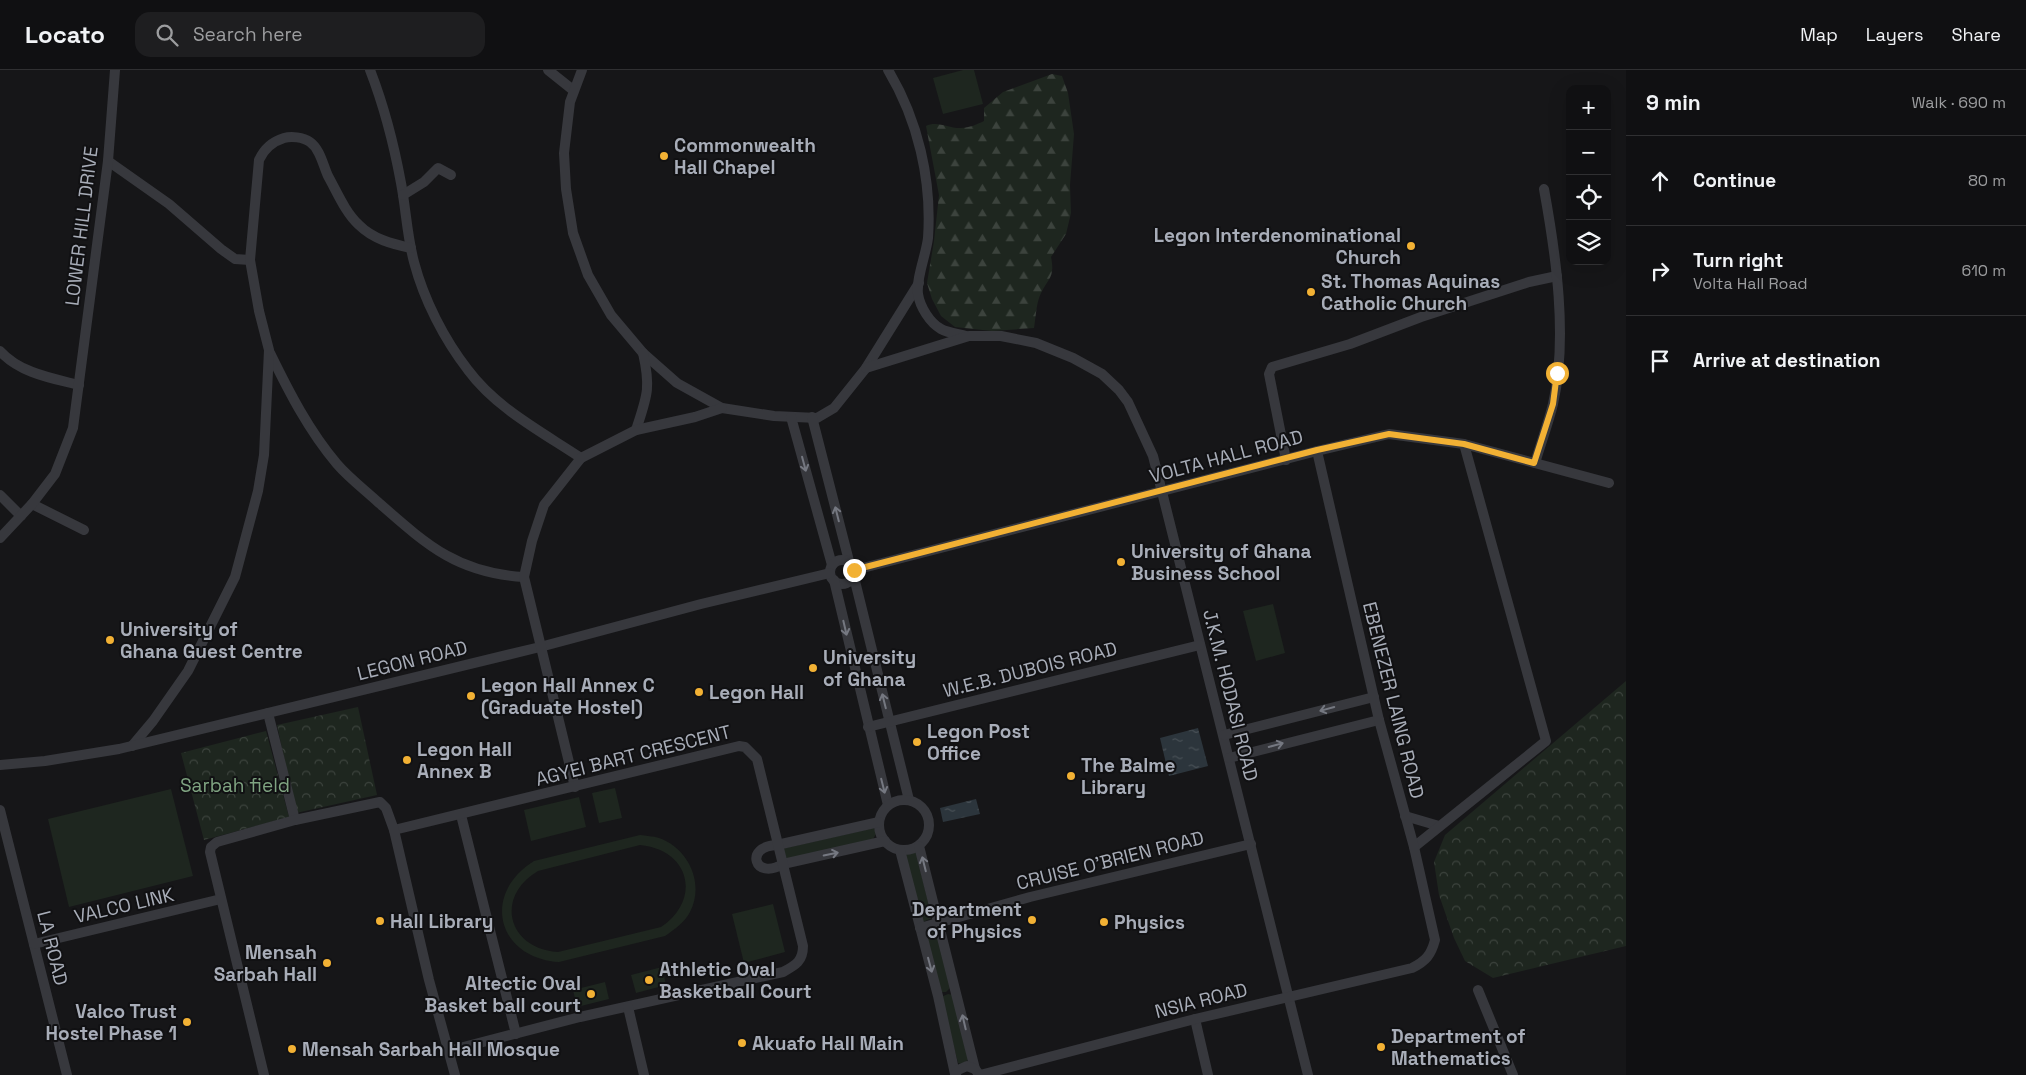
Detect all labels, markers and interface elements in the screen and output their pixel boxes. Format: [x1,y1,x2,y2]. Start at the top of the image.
search box [135,12,485,57]
text: Locato [25,19,105,50]
icon: search [153,21,181,49]
text: Search here [193,22,302,47]
text: Map [1800,23,1838,46]
text: Layers [1866,23,1923,46]
text: Share [1951,23,2001,46]
map controls [1566,85,1611,265]
button: + [1566,85,1611,130]
text: 9 min [1646,89,1701,116]
text: Walk · 690 m [1912,92,2006,113]
button: − [1566,130,1611,175]
place label: Commonwealth Hall Chapel [674,133,816,180]
street label: LOWER HILL DRIVE [59,145,104,307]
marker: Commonwealth Hall Chapel [658,150,670,162]
icon: ahead [1646,167,1674,195]
text: Continue [1693,168,1776,193]
text: 80 m [1968,170,2006,191]
button: locate [1566,175,1611,220]
button: layers [1566,220,1611,265]
place label: Legon Interdenominational Church [1154,223,1401,270]
marker: Legon Interdenominational Church [1405,240,1417,252]
text: Turn right [1693,248,1783,273]
icon: right [1646,257,1674,285]
text: 610 m [1961,260,2006,281]
place label: St. Thomas Aquinas Catholic Church [1321,269,1500,316]
text: Volta Hall Road [1693,273,1808,294]
marker: St. Thomas Aquinas Catholic Church [1305,286,1317,298]
icon: arrive [1646,347,1674,375]
text: Arrive at destination [1693,348,1881,373]
route start [1546,362,1569,385]
street label: VOLTA HALL ROAD [1147,424,1306,489]
one-way arrow [800,455,809,471]
one-way arrow [832,506,841,522]
place label: University of Ghana Business School [1131,539,1312,586]
marker: University of Ghana Business School [1115,556,1127,568]
route end [843,559,866,582]
street label: EBENEZER LAING ROAD [1357,599,1430,801]
street label: J.K.M. HODASI ROAD [1197,607,1264,784]
place label: University of Ghana Guest Centre [120,617,303,664]
one-way arrow [841,619,850,635]
marker: University of Ghana Guest Centre [104,634,116,646]
street label: LEGON ROAD [354,635,470,686]
street label: W.E.B. DUBOIS ROAD [940,636,1120,703]
place label: University of Ghana [823,645,916,692]
marker: University of Ghana [807,662,819,674]
place label: Legon Hall Annex C (Graduate Hostel) [481,673,655,720]
place label: Legon Hall [709,680,804,705]
marker: Legon Hall [693,686,705,698]
marker: Legon Hall Annex C (Graduate Hostel) [465,690,477,702]
one-way arrow [879,694,888,710]
one-way arrow [1319,705,1335,714]
street label: AGYEI BART CRESCENT [533,719,733,792]
place label: Legon Post Office [927,719,1030,766]
marker: Legon Post Office [911,736,923,748]
place label: Legon Hall Annex B [417,737,512,784]
one-way arrow [1268,739,1284,749]
place label: The Balme Library [1081,753,1176,800]
marker: Legon Hall Annex B [401,754,413,766]
marker: The Balme Library [1065,770,1077,782]
park label: Sarbah field [180,773,290,798]
one-way arrow [879,777,888,793]
street label: CRUISE O'BRIEN ROAD [1014,825,1207,896]
one-way arrow [822,849,838,859]
one-way arrow [919,857,928,873]
street label: VALCO LINK [72,882,177,929]
place label: Department of Physics [912,897,1022,944]
street label: LA ROAD [31,908,74,988]
place label: Hall Library [390,909,493,934]
place label: Physics [1114,910,1185,935]
marker: Department of Physics [1026,914,1038,926]
marker: Hall Library [374,915,386,927]
marker: Physics [1098,916,1110,928]
place label: Mensah Sarbah Hall [214,940,317,987]
marker: Mensah Sarbah Hall [321,957,333,969]
place label: Athletic Oval Basketball Court [659,957,812,1004]
one-way arrow [926,957,935,973]
place label: Altectic Oval Basket ball court [425,971,581,1018]
marker: Athletic Oval Basketball Court [643,974,655,986]
street label: NSIA ROAD [1152,977,1250,1024]
marker: Altectic Oval Basket ball court [585,988,597,1000]
place label: Valco Trust Hostel Phase 1 [46,999,177,1046]
one-way arrow [959,1014,968,1030]
marker: Valco Trust Hostel Phase 1 [181,1016,193,1028]
place label: Department of Mathematics [1391,1024,1526,1071]
place label: Akuafo Hall Main [752,1031,904,1056]
place label: Mensah Sarbah Hall Mosque [302,1037,560,1062]
marker: Akuafo Hall Main [736,1037,748,1049]
marker: Department of Mathematics [1375,1041,1387,1053]
marker: Mensah Sarbah Hall Mosque [286,1043,298,1055]

